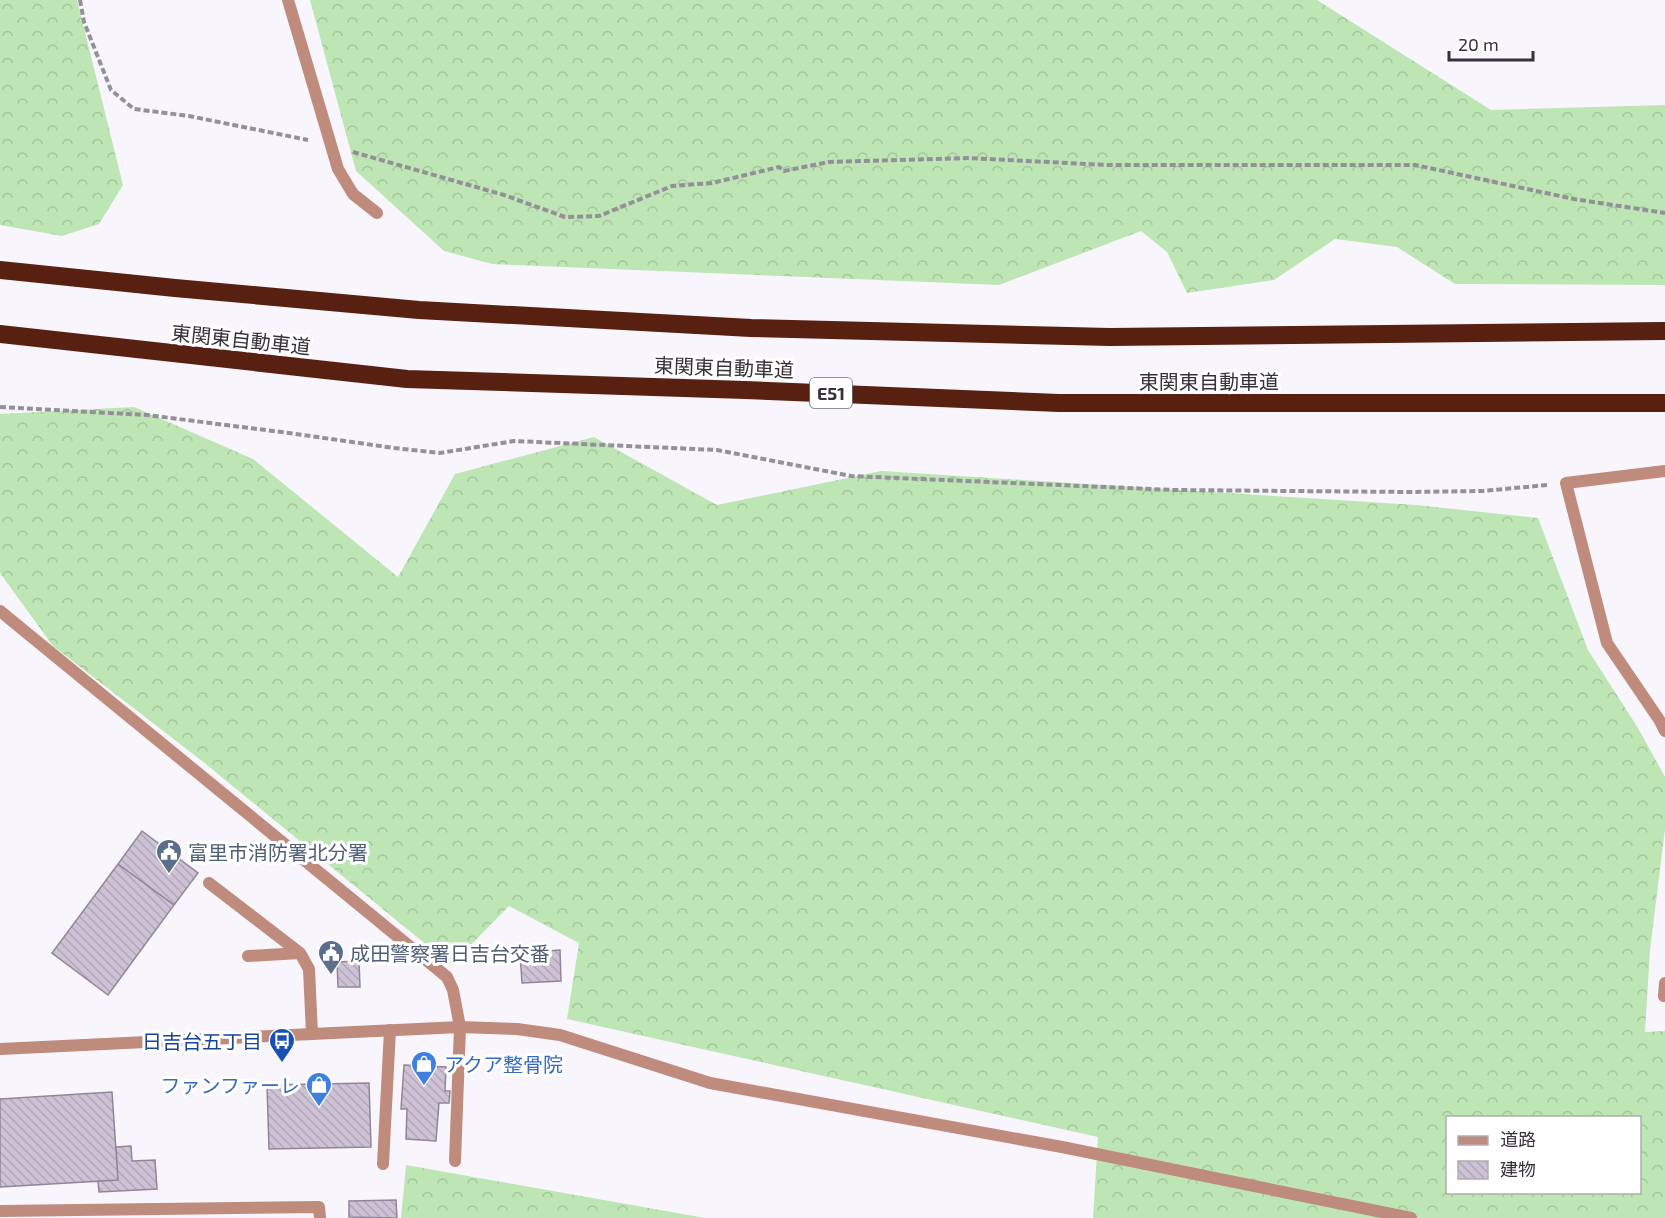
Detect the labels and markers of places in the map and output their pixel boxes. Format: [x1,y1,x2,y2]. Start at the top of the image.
public building icon: 富里市消防署北分署 [154,837,184,875]
place label: 富里市消防署北分署 [188,840,368,864]
public building icon: 成田警察署日吉台交番 [316,938,346,976]
place label: 成田警察署日吉台交番 [350,941,550,965]
bus stop icon: 日吉台五丁目 [267,1026,297,1064]
place label: 日吉台五丁目 [142,1029,262,1053]
shop icon: アクア整骨院 [409,1049,439,1087]
place label: アクア整骨院 [444,1052,563,1076]
shop icon: ファンファーレ [304,1070,334,1108]
place label: ファンファーレ [161,1073,300,1097]

